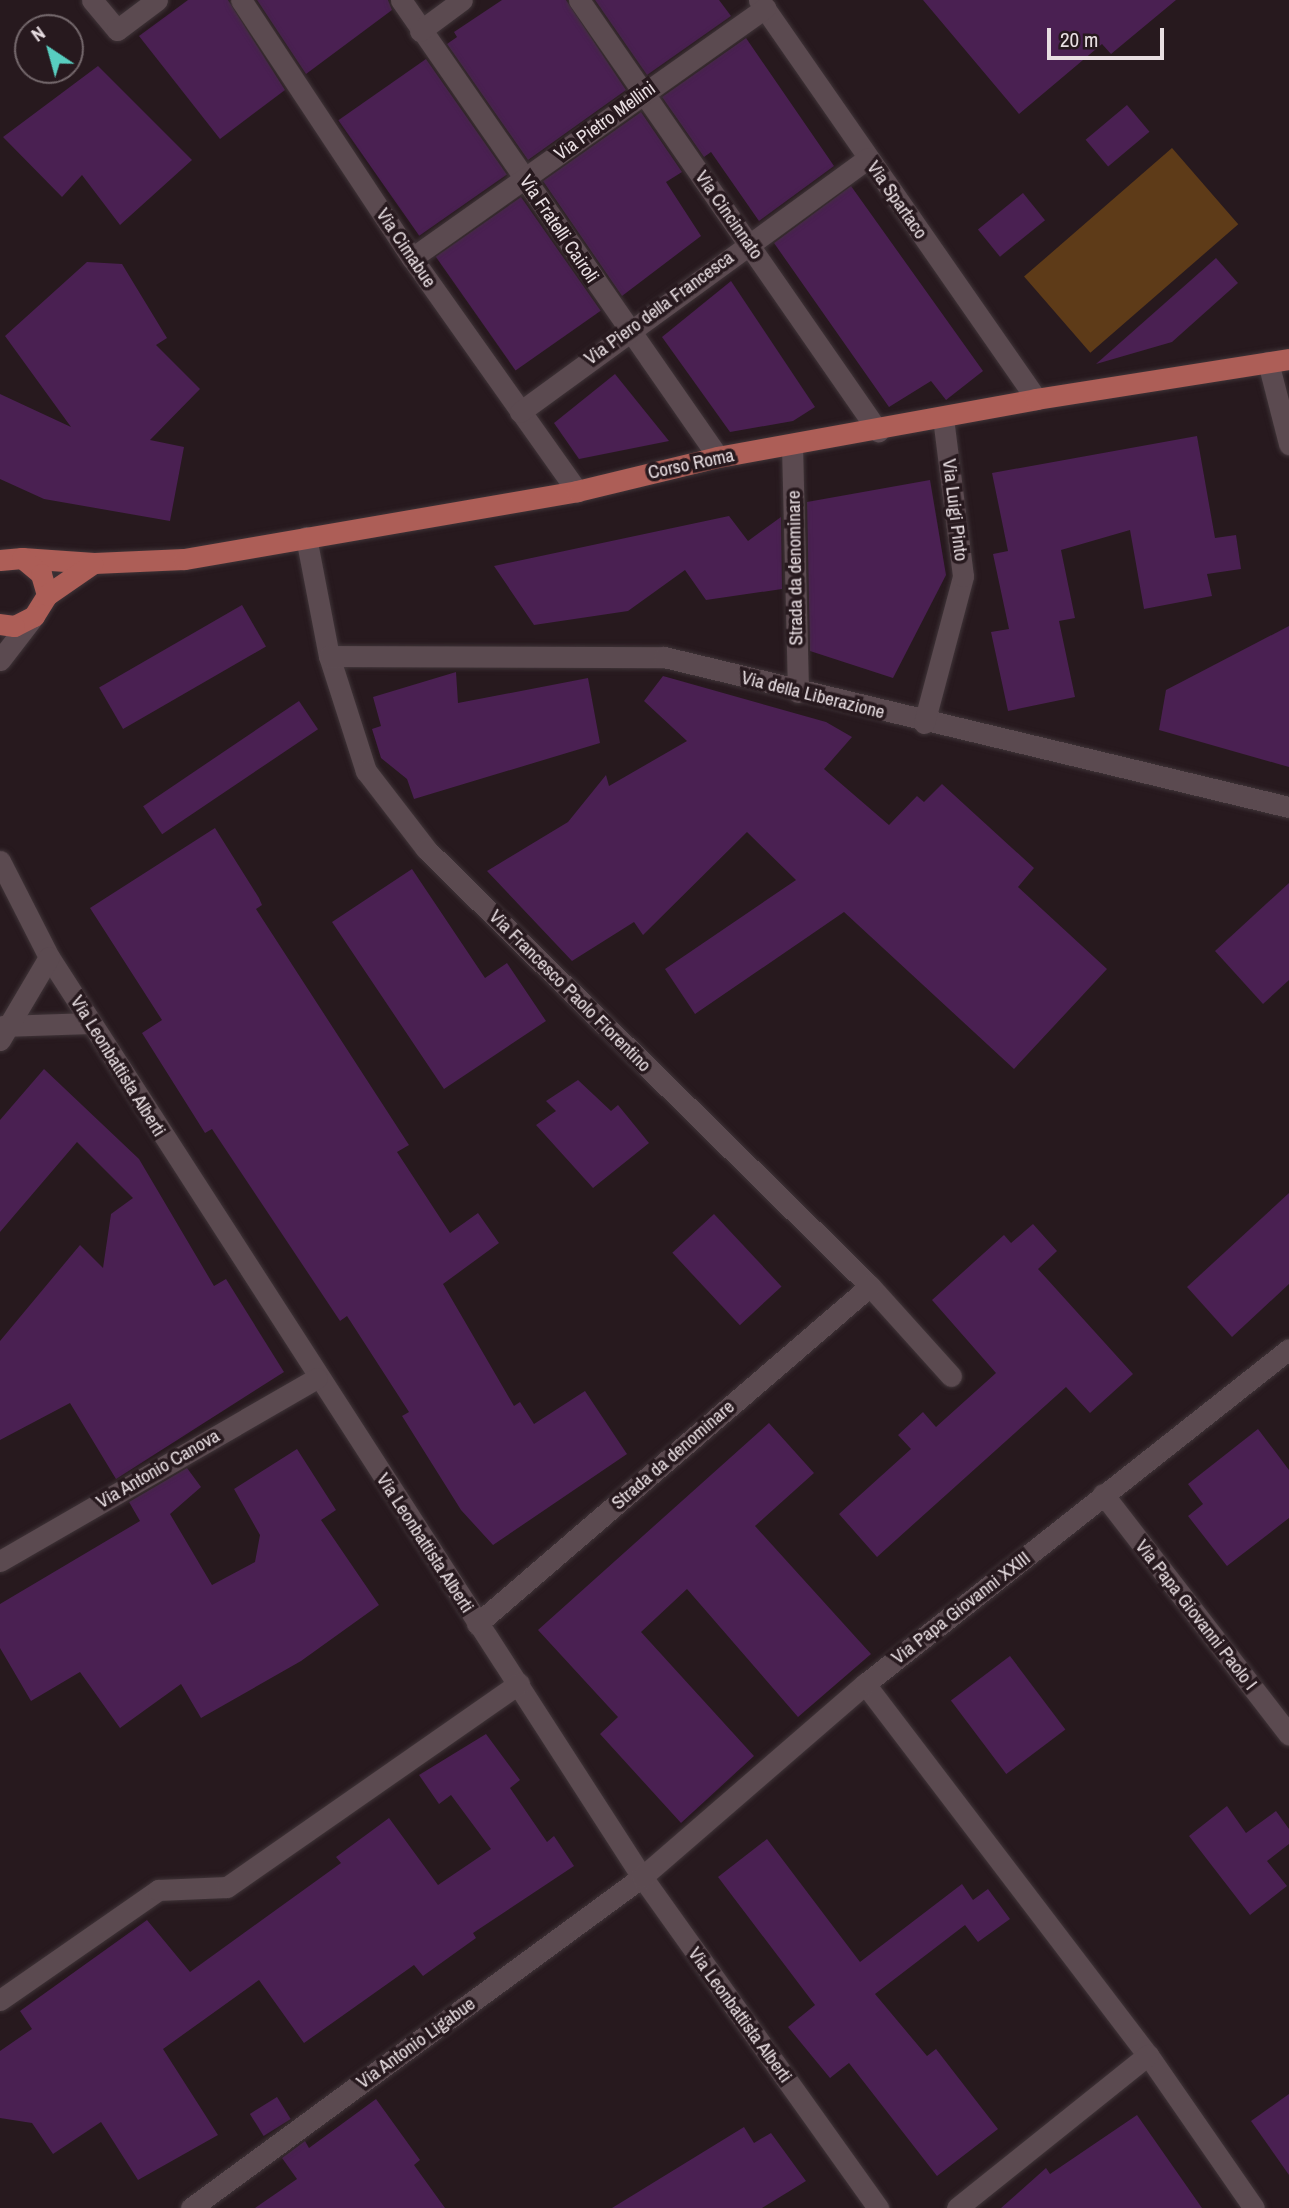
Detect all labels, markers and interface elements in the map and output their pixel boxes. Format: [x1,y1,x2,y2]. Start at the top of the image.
north arrow [14,14,84,84]
scale bar [1051,14,1168,58]
text: N [26,20,50,47]
text: 20 m [1060,25,1098,54]
street label: Via Pietro Mellini [550,77,660,165]
street label: Via Spartaco [862,157,932,243]
street label: Via Cincinnato [690,166,768,264]
street label: Via Fratelli Cairoli [515,171,603,287]
street label: Via Cimabue [371,204,441,292]
street label: Via Piero della Francesca [580,246,738,370]
street label: Corso Roma [646,444,736,484]
street label: Via Luigi Pinto [937,458,973,562]
street label: Strada da denominare [782,490,808,646]
street label: Via della Liberazione [739,666,887,724]
street label: Via Francesco Paolo Fiorentino [484,905,656,1077]
street label: Via Leonbattista Alberti [65,991,171,1141]
street label: Strada da denominare [607,1396,739,1514]
street label: Via Antonio Canova [92,1424,224,1514]
street label: Via Leonbattista Alberti [371,1469,479,1617]
street label: Via Papa Giovanni Paolo I [1130,1535,1262,1695]
street label: Via Papa Giovanni XXIII [887,1547,1035,1669]
street label: Via Leonbattista Alberti [683,1943,797,2087]
street label: Via Antonio Ligabue [352,1992,480,2094]

